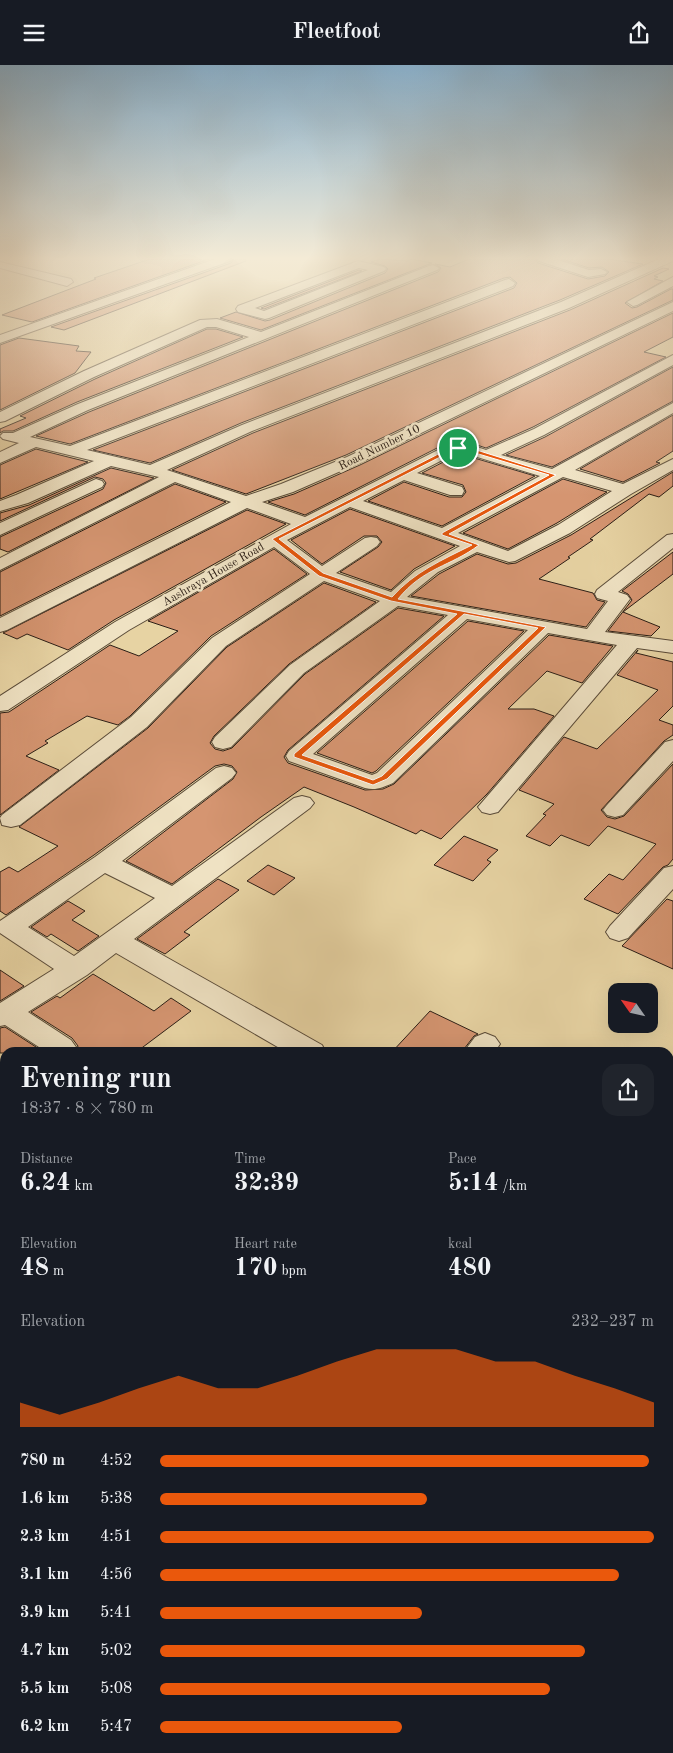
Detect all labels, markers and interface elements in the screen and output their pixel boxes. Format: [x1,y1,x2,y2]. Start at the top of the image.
icon: menu [20,19,48,47]
icon: share [625,19,653,47]
text: Fleetfoot [292,21,381,43]
street label: Road Number 10 [337,423,422,473]
pin [437,427,479,469]
icon: arrive [444,434,472,462]
street label: Aashraya House Road [161,541,266,609]
north arrow [608,983,658,1033]
map controls [608,983,658,1033]
button: share [602,1064,654,1116]
text: Evening run [20,1066,172,1094]
text: 18:37 · 8 × 780 m [20,1101,153,1117]
text: Distance [20,1152,73,1166]
text: Time [234,1152,265,1166]
text: Pace [448,1152,476,1166]
text: 6.24 [20,1171,71,1196]
text: 32:39 [234,1171,299,1196]
text: 5:14 [448,1171,499,1196]
text: km [71,1179,93,1193]
text: /km [499,1179,527,1193]
text: Elevation [20,1237,77,1251]
text: Heart rate [234,1237,297,1251]
text: kcal [448,1237,472,1251]
text: 48 [20,1256,49,1281]
text: 170 [234,1256,278,1281]
text: 480 [448,1256,492,1281]
text: m [49,1264,64,1278]
text: bpm [278,1264,307,1278]
text: Elevation [20,1314,85,1330]
text: 232–237 m [571,1314,654,1330]
text: 780 m [20,1453,65,1469]
text: 4:52 [100,1453,132,1469]
text: 1.6 km [20,1491,69,1507]
text: 5:38 [100,1491,132,1507]
text: 2.3 km [20,1529,69,1545]
text: 4:51 [100,1529,132,1545]
text: 3.1 km [20,1567,69,1583]
text: 4:56 [100,1567,132,1583]
text: 3.9 km [20,1605,69,1621]
text: 5:41 [100,1605,132,1621]
text: 4.7 km [20,1643,69,1659]
text: 5:02 [100,1643,132,1659]
text: 5.5 km [20,1681,69,1697]
text: 5:08 [100,1681,132,1697]
text: 6.2 km [20,1719,69,1735]
text: 5:47 [100,1719,132,1735]

